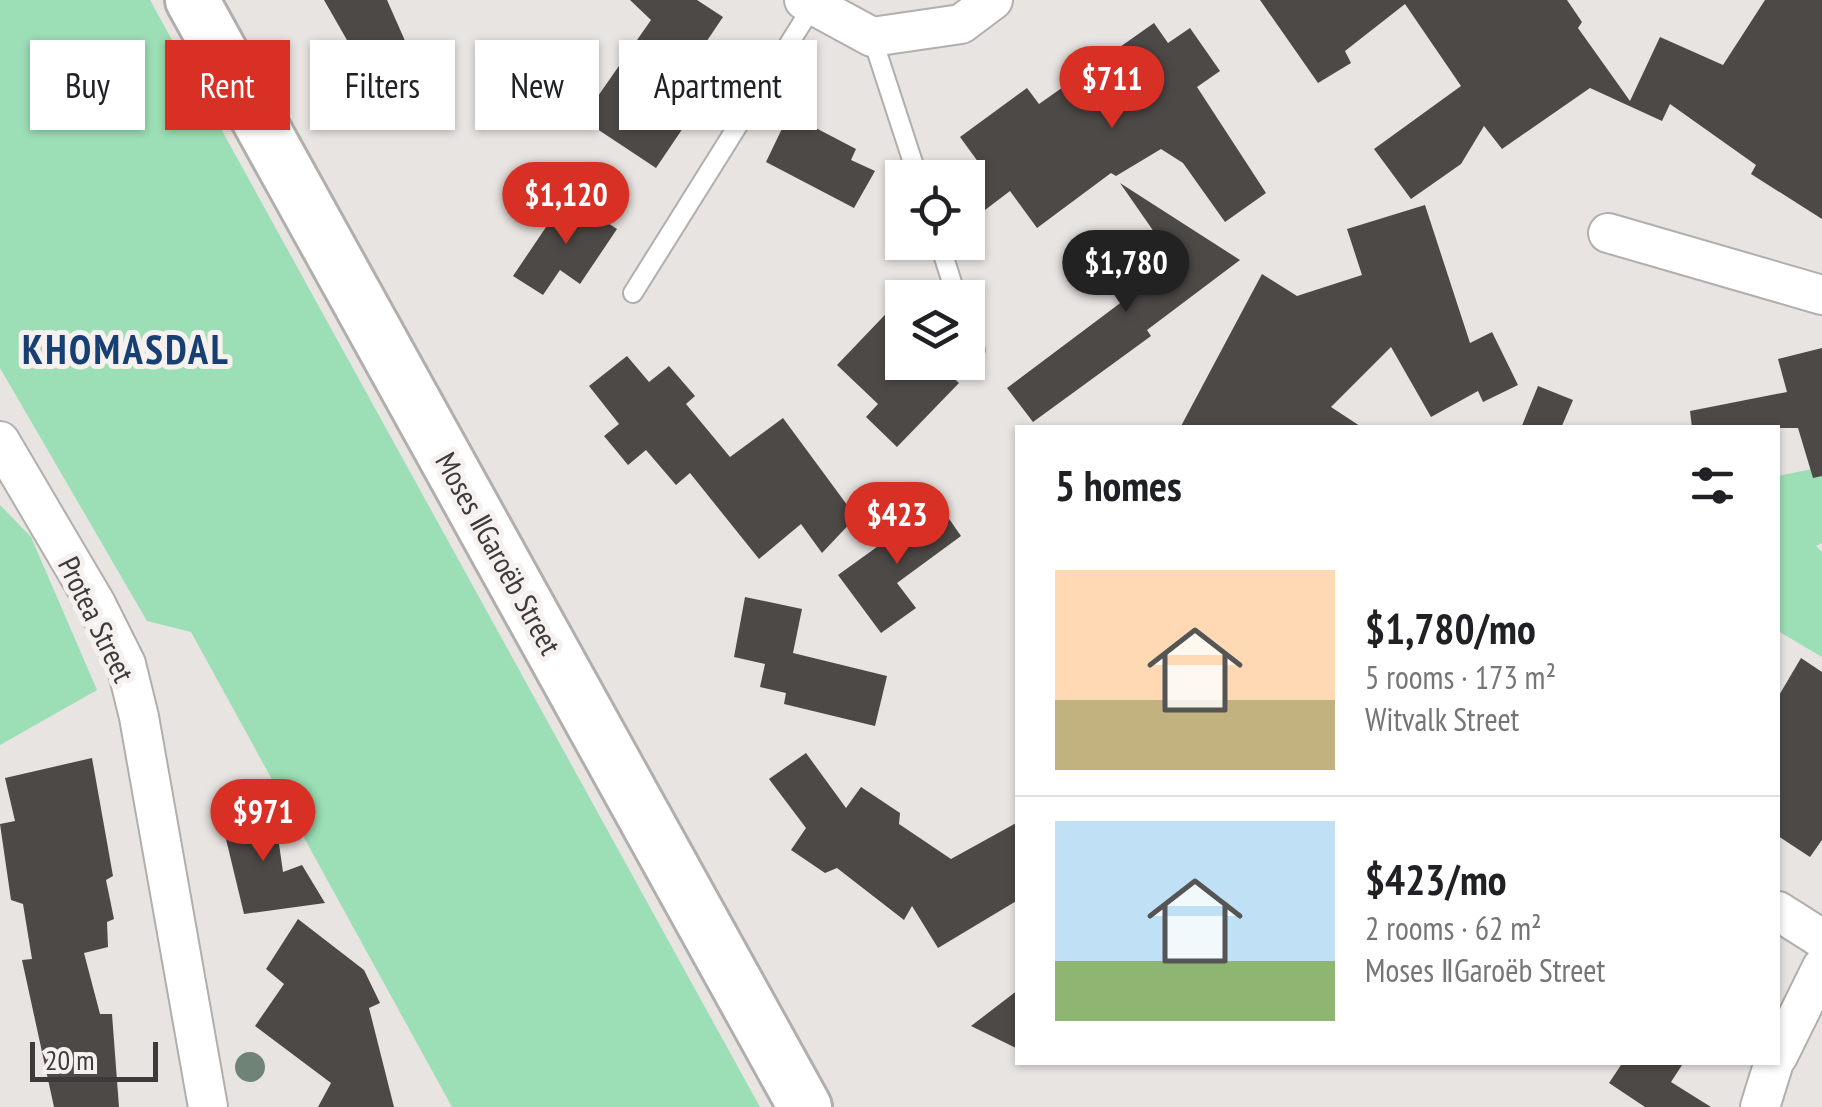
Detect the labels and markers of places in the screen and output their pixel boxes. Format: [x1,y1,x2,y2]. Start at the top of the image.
pin: $711 [1053,46,1171,131]
pin: $1,120 [485,162,647,247]
pin: $1,780 [1045,230,1207,315]
pin: $423 [838,482,956,567]
pin: $971 [204,779,322,864]

